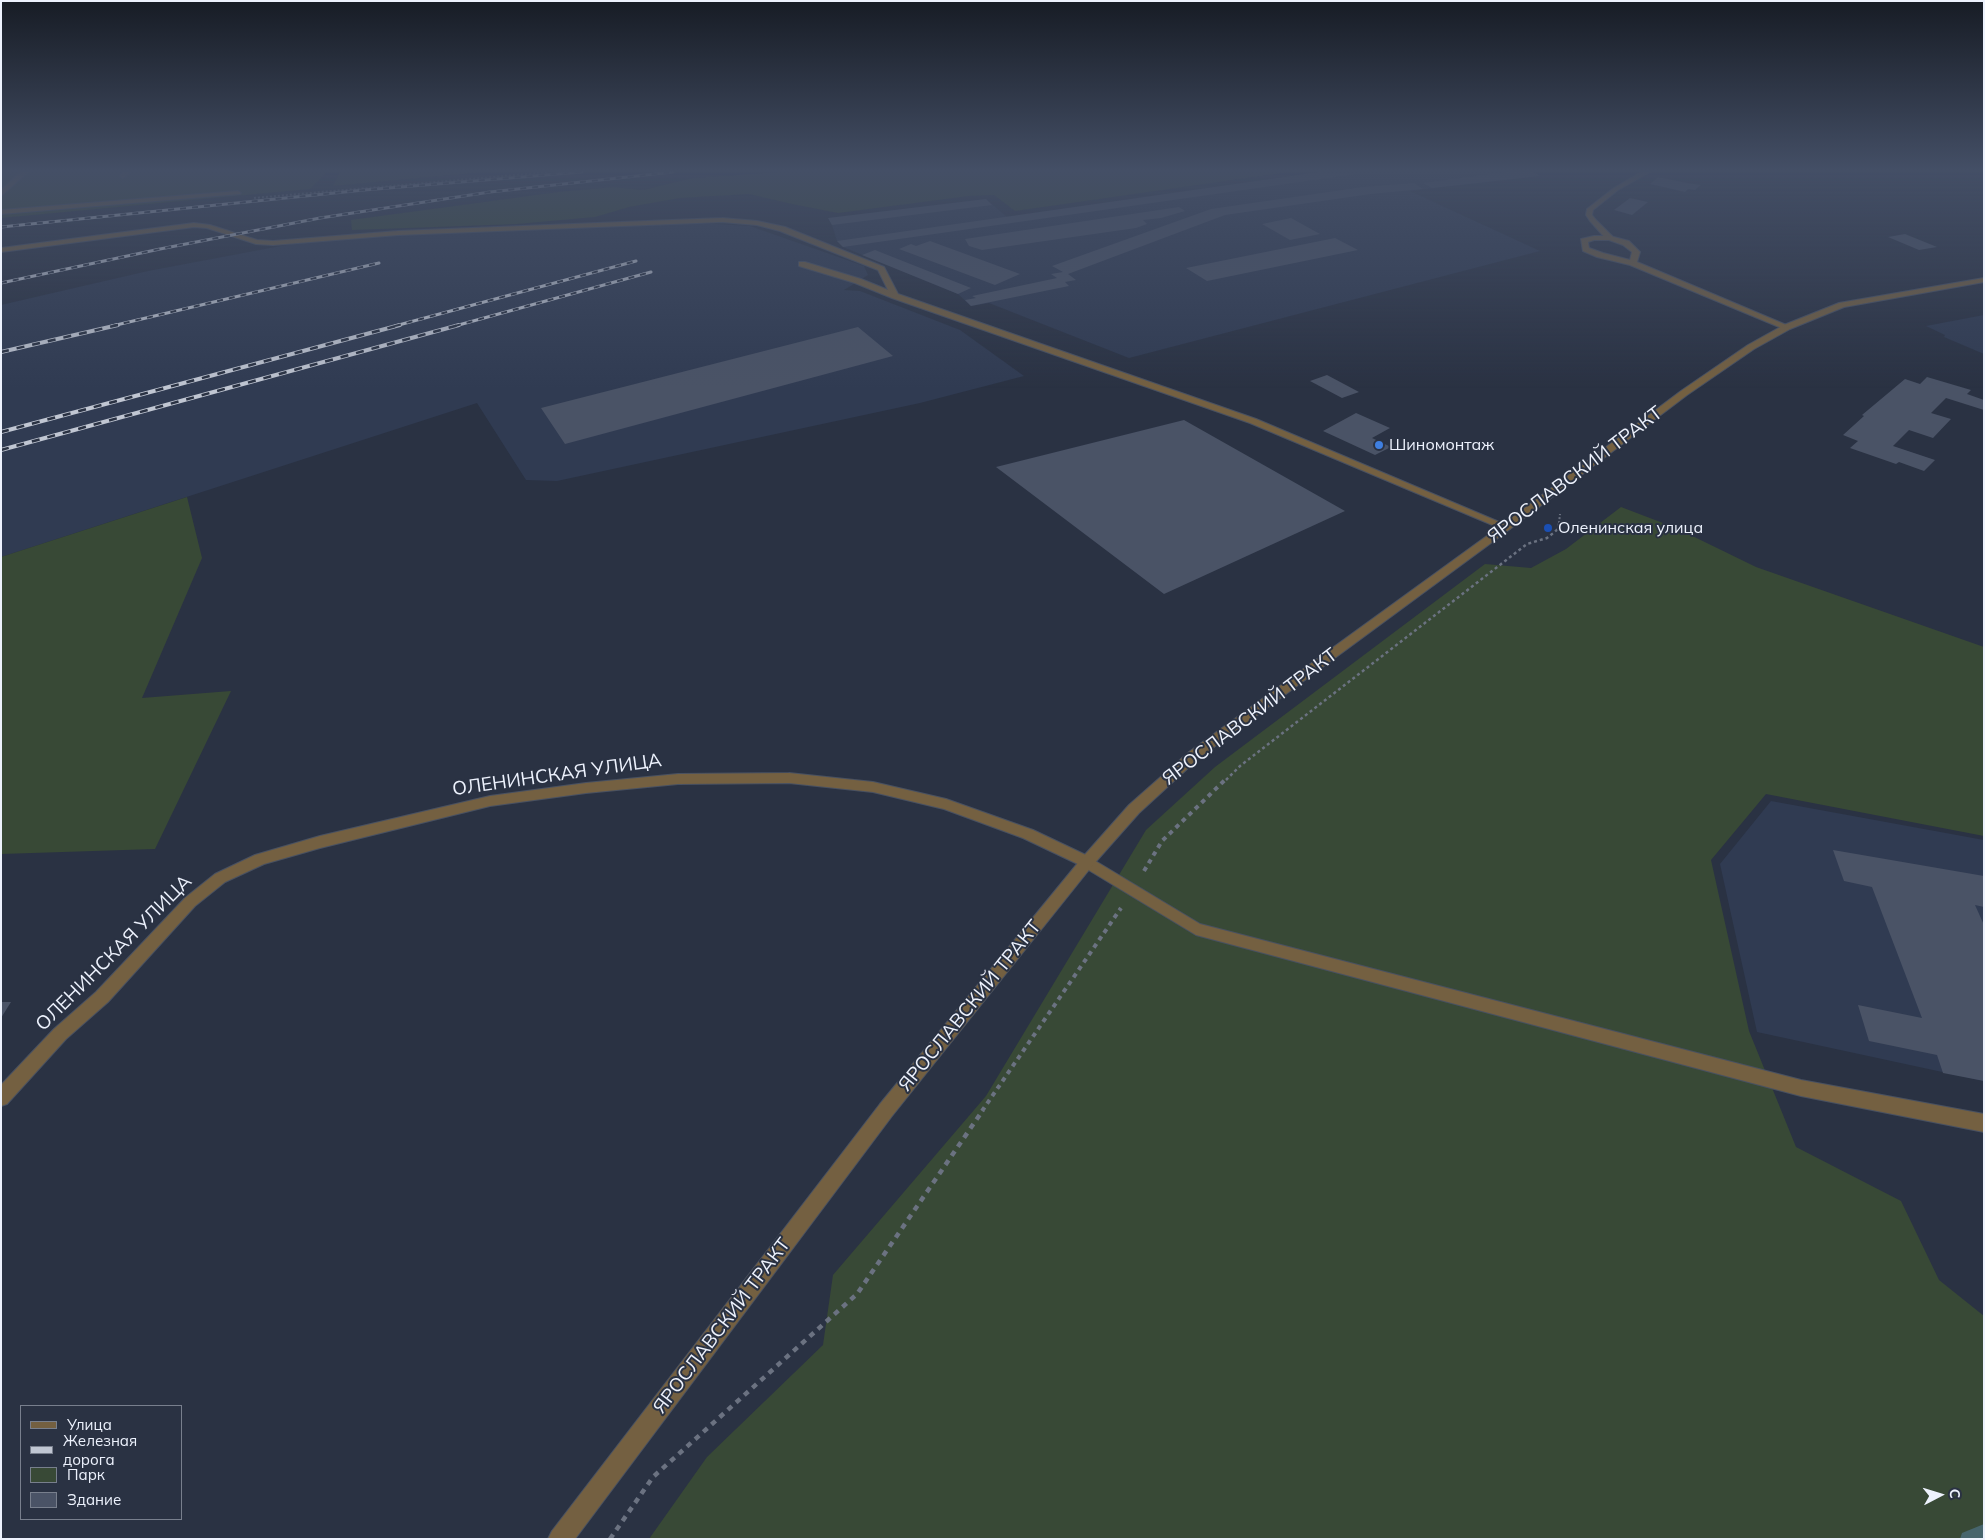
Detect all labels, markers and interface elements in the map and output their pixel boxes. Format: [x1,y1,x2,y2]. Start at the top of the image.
street label: ЯРОСЛАВСКИЙ ТРАКТ [1483,402,1667,548]
place label: Шиномонтаж [1389,435,1494,455]
marker: Шиномонтаж [1373,439,1385,451]
place label: Оленинская улица [1558,518,1703,538]
marker: Оленинская улица [1542,522,1554,534]
street label: ЯРОСЛАВСКИЙ ТРАКТ [1158,644,1342,790]
street label: ОЛЕНИНСКАЯ УЛИЦА [451,749,663,801]
street label: ОЛЕНИНСКАЯ УЛИЦА [31,870,197,1036]
street label: ЯРОСЛАВСКИЙ ТРАКТ [894,916,1046,1096]
street label: ЯРОСЛАВСКИЙ ТРАКТ [649,1234,795,1418]
legend [20,1405,182,1520]
text: Улица [67,1415,112,1434]
text: Железная дорога [63,1431,137,1469]
text: Парк [67,1465,105,1484]
north arrow [1915,1470,1965,1520]
text: С [1946,1488,1964,1499]
text: Здание [67,1490,121,1509]

